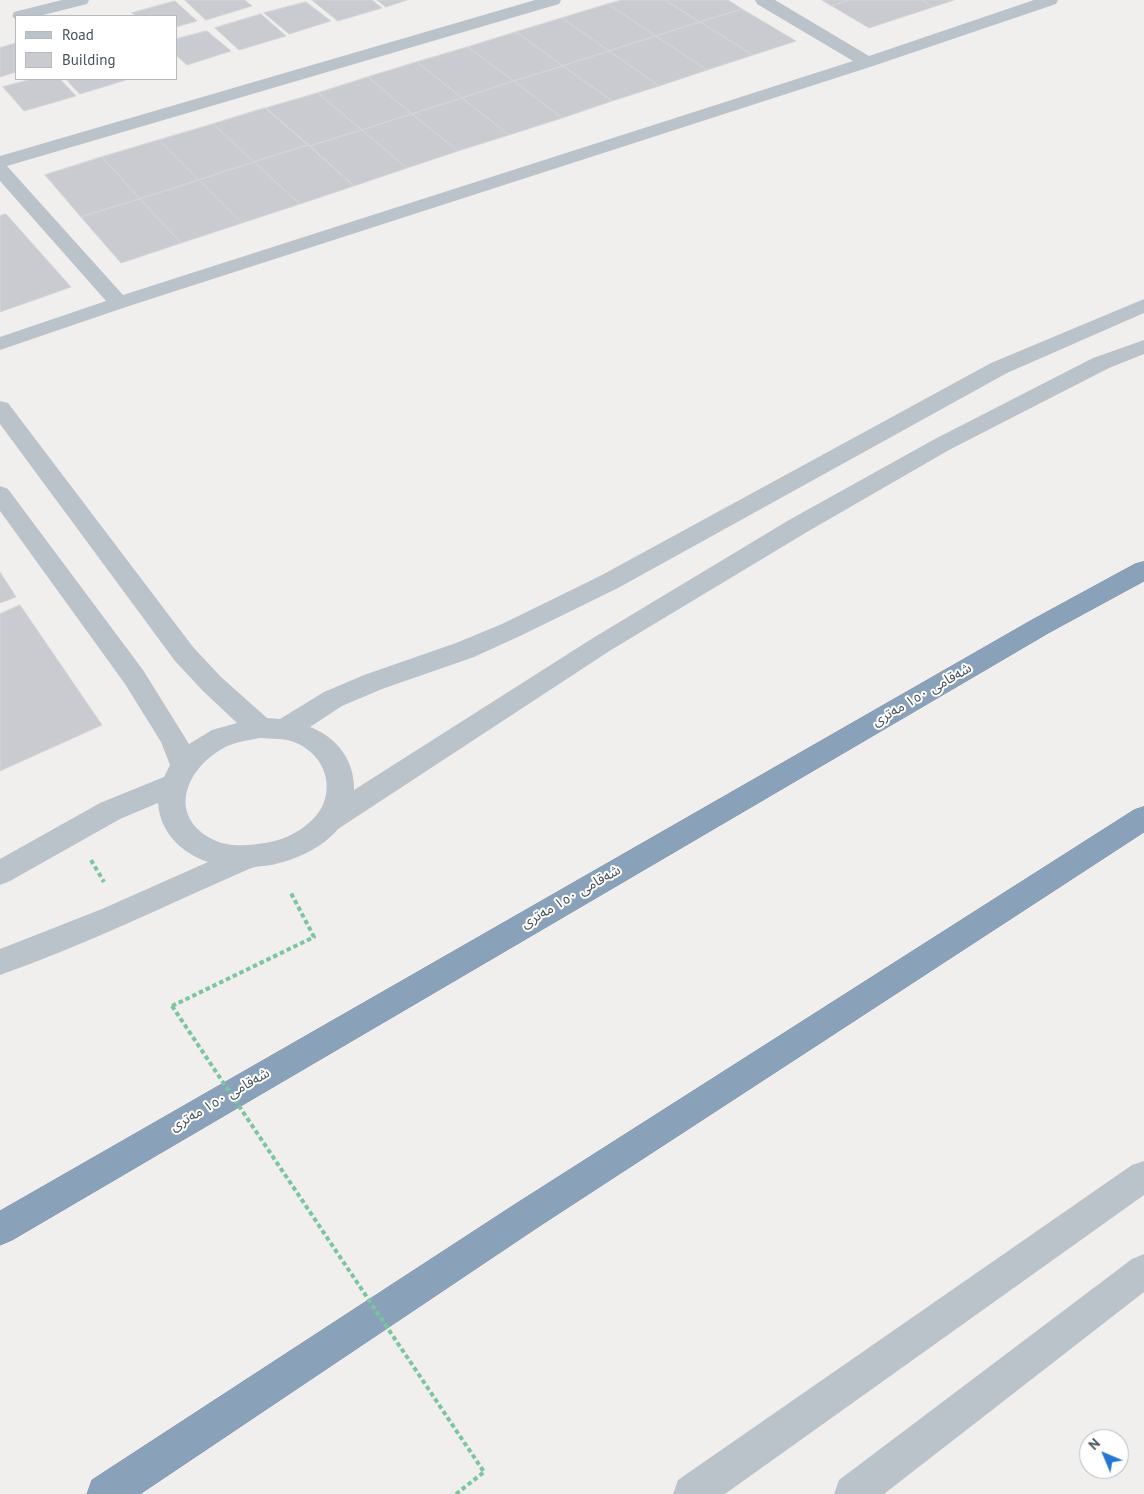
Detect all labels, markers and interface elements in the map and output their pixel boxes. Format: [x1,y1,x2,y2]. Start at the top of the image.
legend [15,15,178,80]
text: Road [62,25,94,44]
text: Building [62,50,116,69]
street label: شەقامی ١٥٠ مەتری [869,660,975,730]
street label: شەقامی ١٥٠ مەتری [518,862,624,932]
street label: شەقامی ١٥٠ مەتری [167,1065,273,1135]
north arrow [1079,1429,1129,1479]
text: N [1084,1434,1104,1454]

